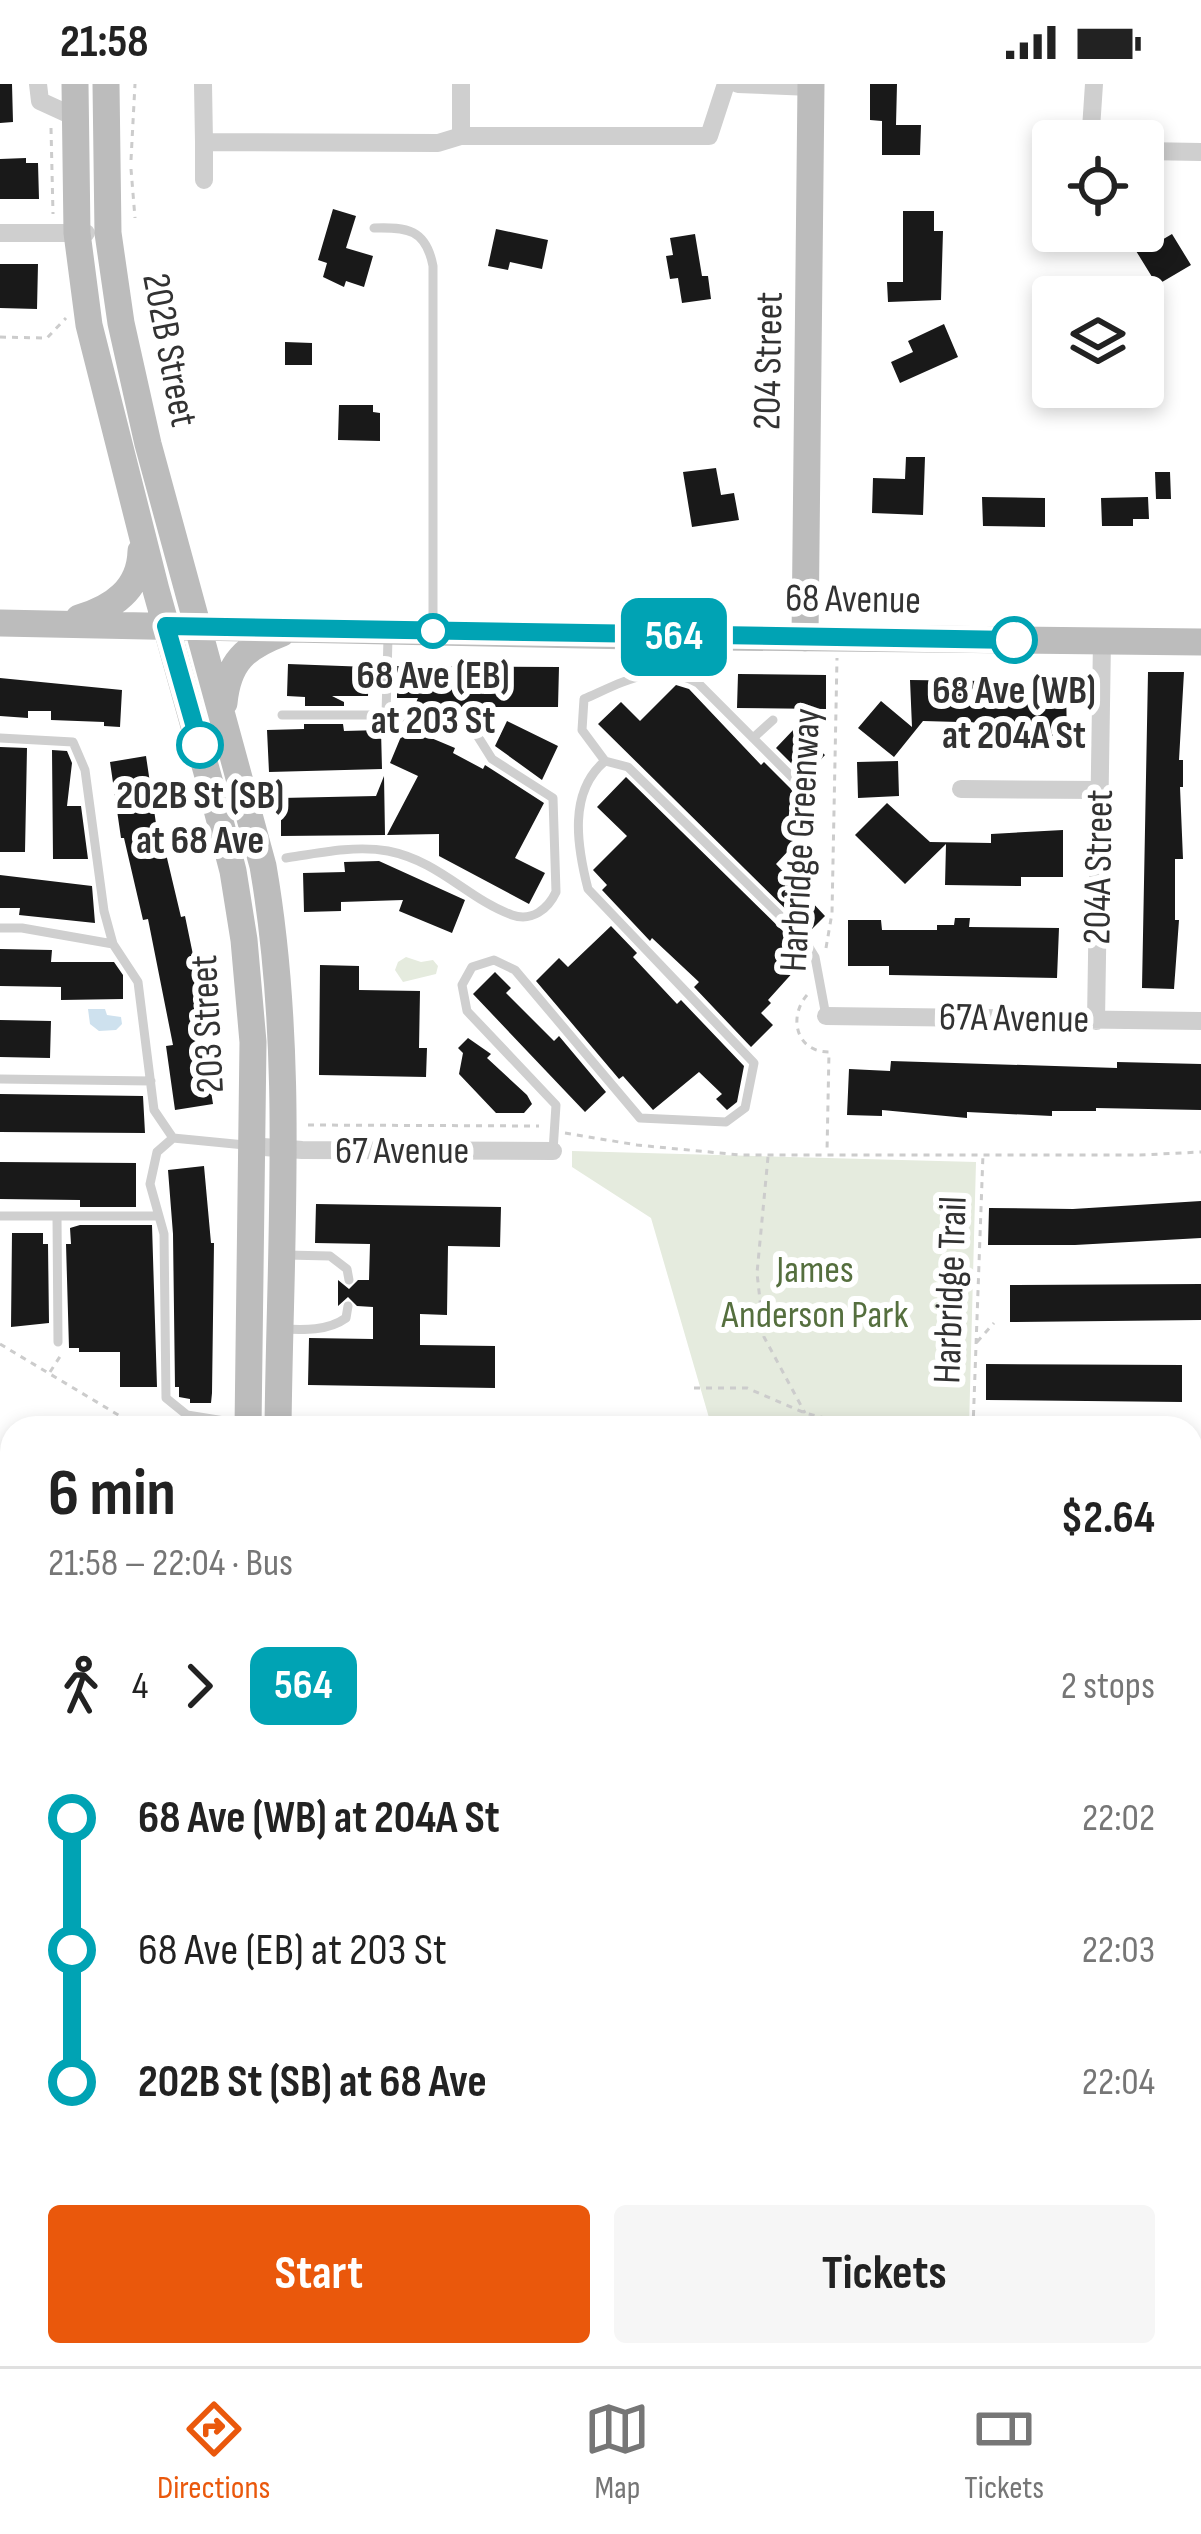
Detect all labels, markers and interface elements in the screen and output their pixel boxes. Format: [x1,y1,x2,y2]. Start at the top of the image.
text: 21:58 [60,15,148,70]
map controls [1032,120,1164,408]
button: locate [1032,120,1164,252]
street label: 202B Street [131,269,207,431]
button: layers [1032,276,1164,408]
street label: 204 Street [744,291,794,431]
street label: 68 Avenue [785,575,921,625]
line badge: 564 [605,598,743,676]
text: 564 [645,611,703,662]
marker: 68 Ave (EB) at 203 St [417,615,449,647]
marker: 68 Ave (WB) at 204A St [992,618,1036,662]
place label: 68 Ave (EB) at 203 St [357,653,509,745]
place label: 68 Ave (WB) at 204A St [932,668,1096,760]
street label: Harbridge Greenway [771,707,831,973]
marker: 202B St (SB) at 68 Ave [178,723,222,767]
place label: 202B St (SB) at 68 Ave [116,773,284,865]
street label: 204A Street [1074,789,1124,945]
street label: 203 Street [181,954,235,1094]
street label: 67A Avenue [938,994,1090,1044]
street label: 67 Avenue [335,1128,469,1175]
street label: Harbridge Trail [924,1196,978,1384]
park label: James Anderson Park [721,1247,909,1339]
text: 6 min [48,1455,176,1534]
text: $2.64 [1060,1491,1155,1546]
text: 21:58 – 22:04 · Bus [48,1540,293,1587]
icon: walk [48,1653,114,1719]
icon: forward [166,1653,232,1719]
text: 564 [274,1660,333,1711]
text: 4 [132,1663,148,1710]
text: 2 stops [1061,1663,1155,1710]
text: 68 Ave (WB) at 204A St [138,1791,500,1846]
text: 22:02 [1082,1795,1155,1842]
text: 68 Ave (EB) at 203 St [138,1923,447,1978]
text: 22:03 [1082,1927,1155,1974]
text: 202B St (SB) at 68 Ave [138,2055,487,2110]
text: 22:04 [1082,2059,1155,2106]
button: Start [48,2205,590,2343]
button: Tickets [614,2205,1155,2343]
tab: Directions [157,2396,270,2508]
tab: Map [584,2396,650,2508]
tab: Tickets [964,2396,1044,2508]

